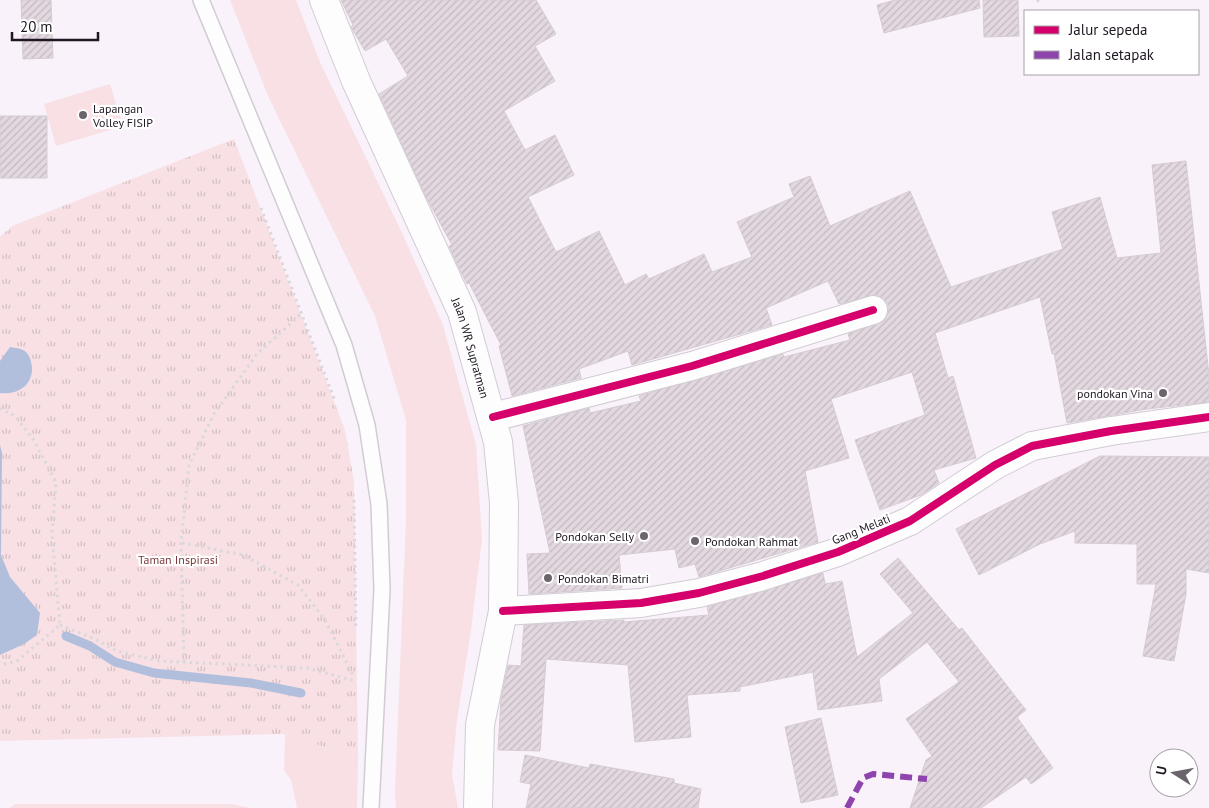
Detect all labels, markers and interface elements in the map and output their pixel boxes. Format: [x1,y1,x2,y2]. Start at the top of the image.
scale bar [12,10,99,42]
legend [1024,10,1199,75]
text: 20 m [20,17,53,36]
text: Jalur sepeda [1068,20,1148,39]
text: Jalan setapak [1068,45,1155,64]
place label: Lapangan Volley FISIP [92,101,153,130]
marker: Lapangan Volley FISIP [77,109,89,121]
street label: Jalan WR Supratman [448,294,493,400]
place label: pondokan Vina [1077,386,1153,401]
marker: pondokan Vina [1157,387,1169,399]
street label: Gang Melati [830,510,892,548]
place label: Pondokan Selly [555,529,634,544]
marker: Pondokan Selly [638,530,650,542]
place label: Pondokan Rahmat [705,534,798,549]
marker: Pondokan Rahmat [689,535,701,547]
park label: Taman Inspirasi [138,552,218,567]
place label: Pondokan Bimatri [558,571,649,586]
marker: Pondokan Bimatri [542,572,554,584]
north arrow [1149,748,1199,798]
text: U [1152,764,1171,777]

